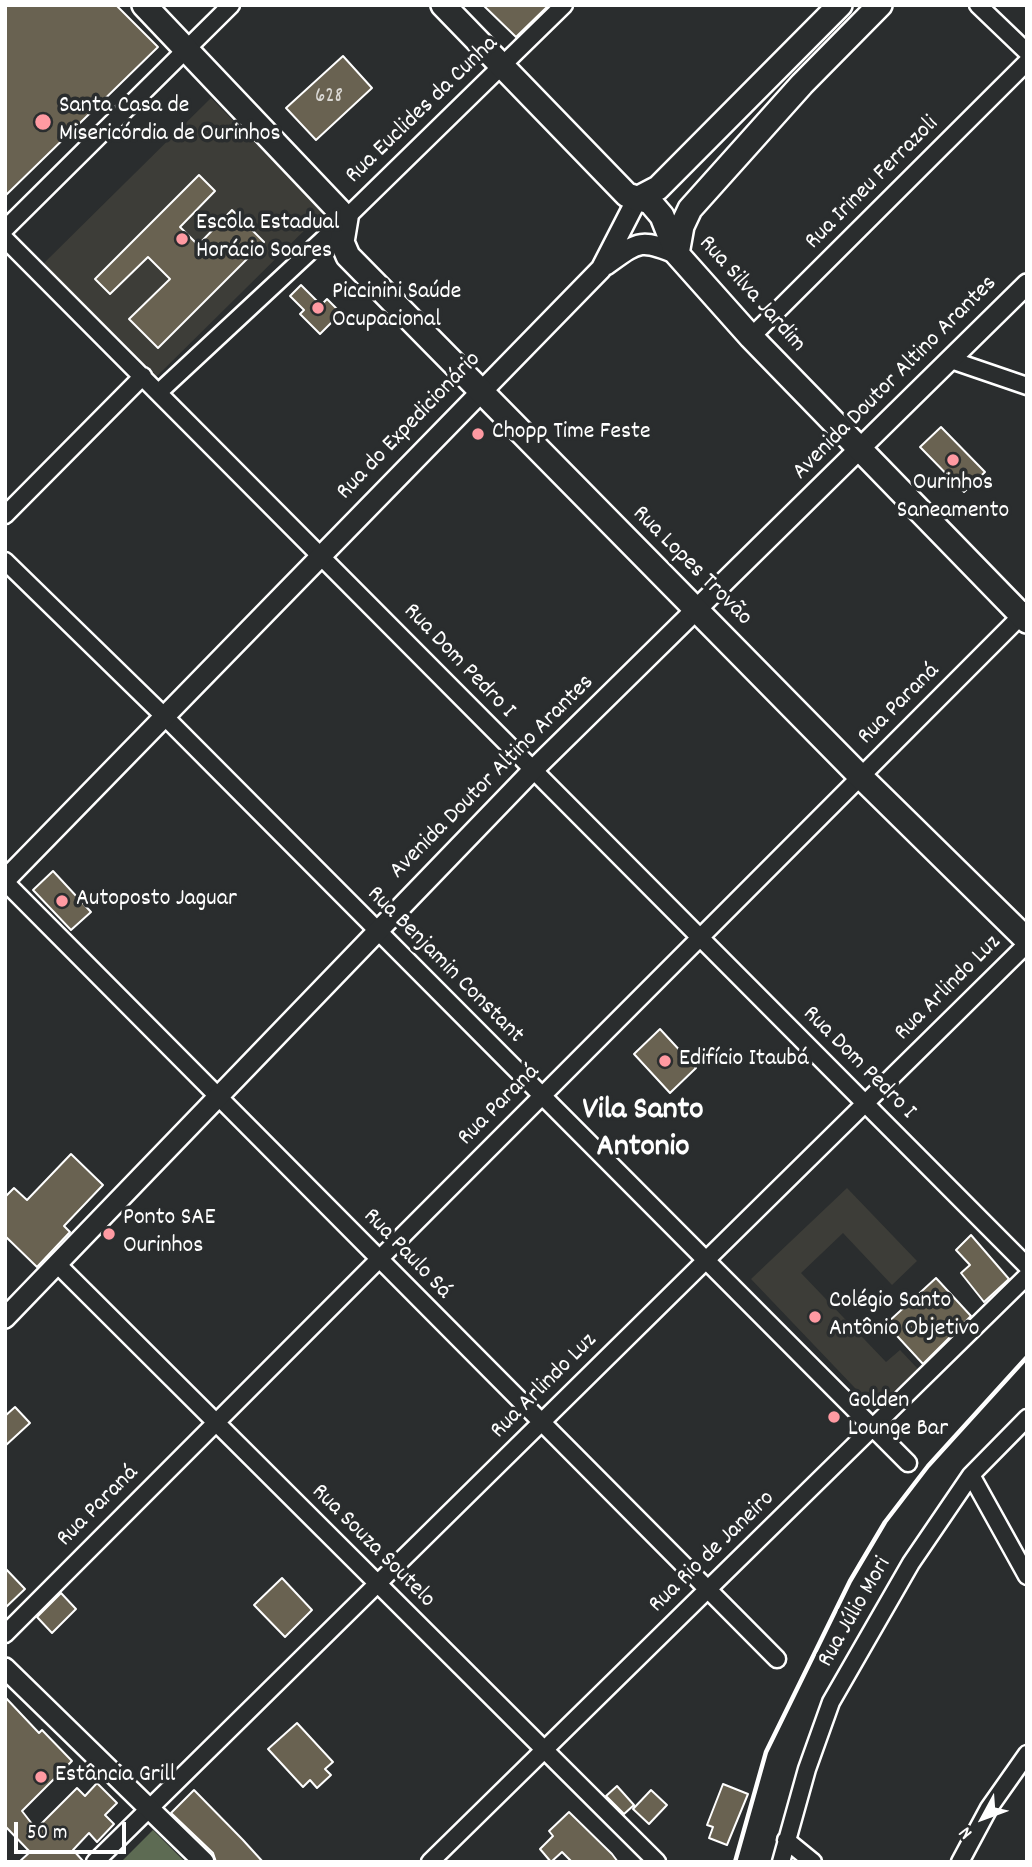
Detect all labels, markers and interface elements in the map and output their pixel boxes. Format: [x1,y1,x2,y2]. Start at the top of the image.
street label: Rua Euclides da Cunha [341,31,505,191]
house number: 628 [315,85,343,111]
place label: Santa Casa de Misericórdia de Ourinhos [59,94,281,150]
street label: Rua Irineu Ferrazoli [800,111,946,257]
marker: Santa Casa de Misericórdia de Ourinhos [33,112,53,132]
place label: Escola Estadual Horácio Soares [196,211,339,267]
marker: Escola Estadual Horácio Soares [174,231,190,247]
street label: Rua Silva Jardim [691,231,811,359]
street label: Avenida Doutor Altino Arantes [788,271,1004,487]
place label: Piccinini Saúde Ocupacional [332,280,461,336]
marker: Piccinini Saúde Ocupacional [310,300,326,316]
street label: Rua do Expedicionário [332,347,488,507]
place label: Chopp Time Feste [492,420,650,448]
marker: Chopp Time Feste [470,426,486,442]
marker: Ourinhos Saneamento [945,452,961,468]
place label: Ourinhos Saneamento [897,471,1009,527]
street label: Rua Lopes Trovão [625,501,757,633]
street label: Rua Dom Pedro I [396,598,520,726]
street label: Rua Paraná [853,658,947,752]
street label: Avenida Doutor Altino Arantes [385,670,601,886]
street label: Rua Benjamin Constant [359,881,529,1051]
place label: Autoposto Jaguar [76,887,237,915]
marker: Autoposto Jaguar [54,893,70,909]
street label: Rua Arlindo Luz [890,930,1008,1048]
street label: Rua Dom Pedro I [795,1001,921,1127]
place label: Edifício Itaubá [679,1047,809,1075]
marker: Edifício Itaubá [657,1053,673,1069]
street label: Rua Paraná [453,1059,547,1153]
district label: Vila Santo Antonio [582,1094,704,1169]
street label: Rua Paulo Sá [355,1203,457,1307]
place label: Ponto SAE Ourinhos [123,1206,215,1262]
marker: Ponto SAE Ourinhos [101,1226,117,1242]
place label: Colégio Santo Antônio Objetivo [829,1289,979,1345]
marker: Colégio Santo Antônio Objetivo [807,1309,823,1325]
street label: Rua Arlindo Luz [486,1328,604,1446]
place label: Golden Lounge Bar [848,1389,948,1445]
marker: Golden Lounge Bar [826,1409,842,1425]
street label: Rua Paraná [52,1460,146,1554]
street label: Rua Souza Soutelo [304,1479,440,1615]
street label: Rua Rio de Janeiro [644,1486,782,1620]
street label: Rua Júlio Mori [813,1553,899,1673]
place label: Estância Grill [55,1763,176,1791]
marker: Estância Grill [33,1769,49,1785]
north arrow [948,1783,1018,1853]
scale bar [18,1808,130,1852]
text: 50 m [27,1819,67,1849]
text: N [954,1820,980,1845]

